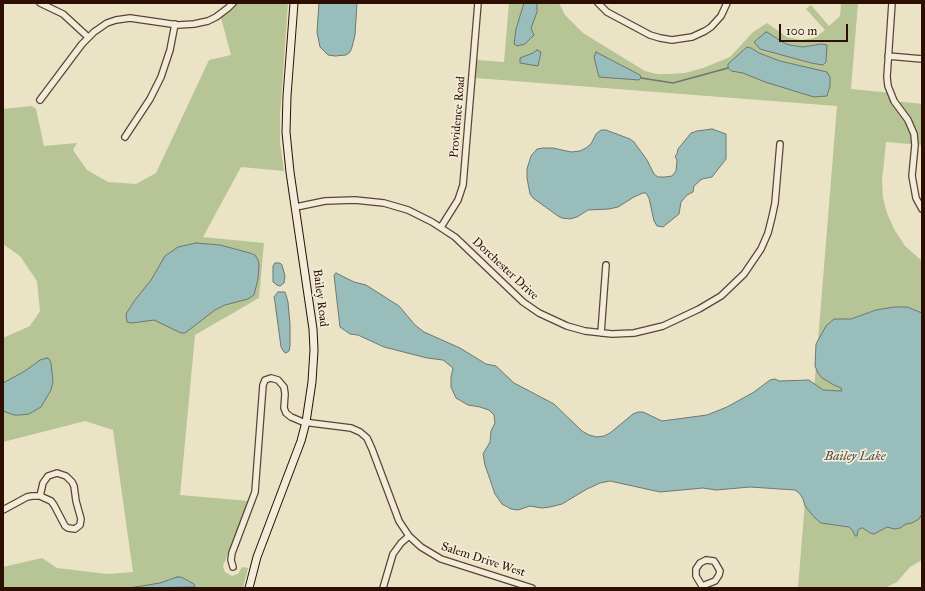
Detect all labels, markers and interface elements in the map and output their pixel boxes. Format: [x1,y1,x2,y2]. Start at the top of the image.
scale bar [781,16,850,42]
text: 100 m [786,24,817,38]
street label: Providence Road [447,75,469,159]
street label: Dorchester Drive [469,235,541,303]
street label: Bailey Road [309,268,331,328]
water label: Bailey Lake [824,449,886,465]
street label: Salem Drive West [439,540,527,580]

